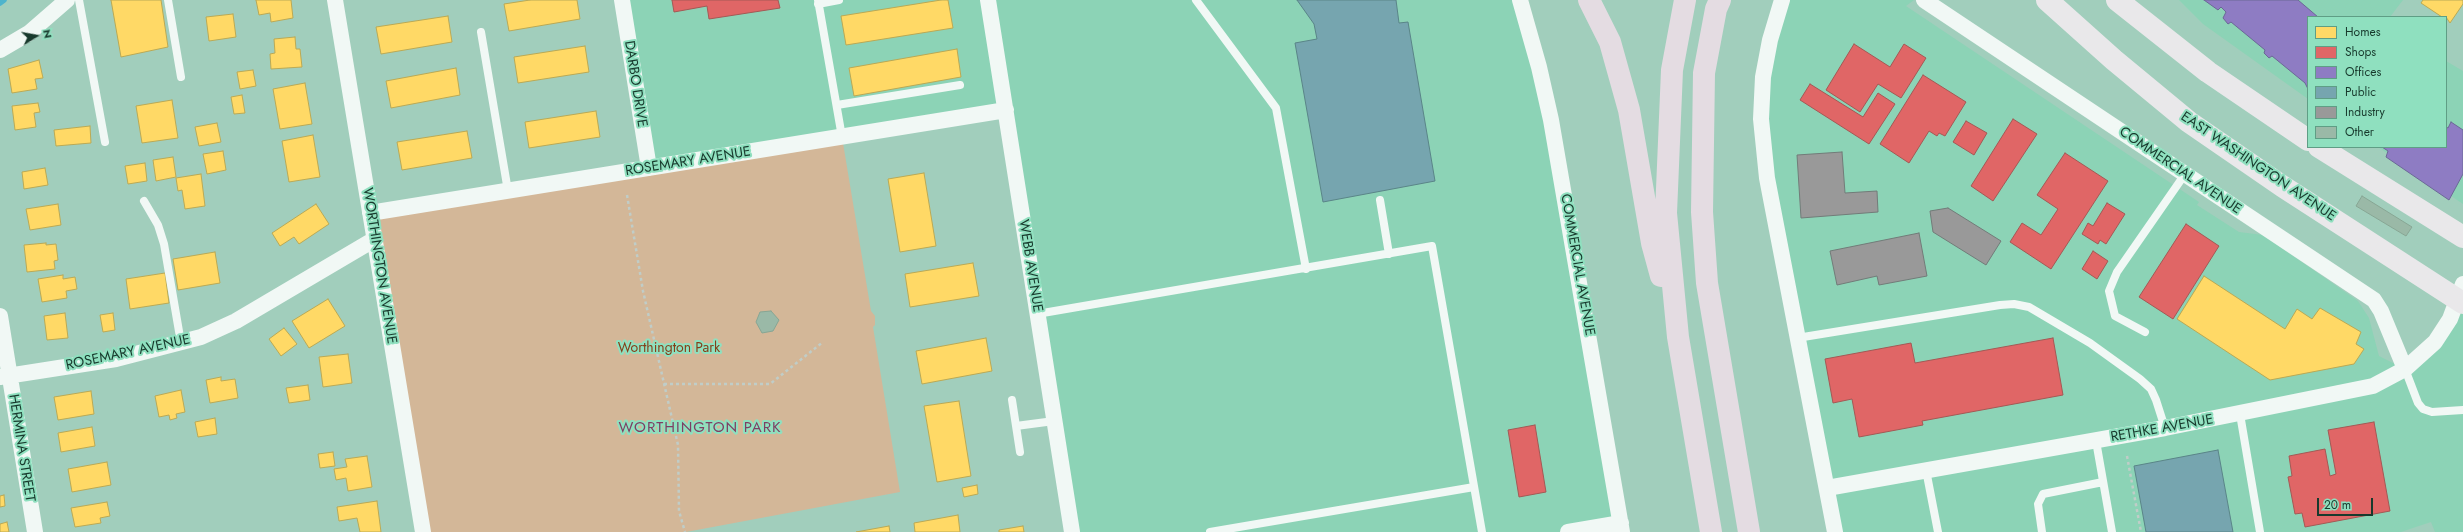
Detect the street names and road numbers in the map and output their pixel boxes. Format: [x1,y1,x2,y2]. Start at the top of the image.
street label: DARBO DRIVE [620,40,650,128]
street label: EAST WASHINGTON AVENUE [2177,109,2339,225]
street label: COMMERCIAL AVENUE [2116,124,2244,218]
street label: ROSEMARY AVENUE [624,144,752,180]
street label: WORTHINGTON AVENUE [358,187,400,345]
street label: COMMERCIAL AVENUE [1556,193,1598,337]
street label: WEBB AVENUE [1014,219,1046,313]
street label: ROSEMARY AVENUE [64,332,192,374]
street label: HERMINA STREET [4,393,38,503]
street label: RETHKE AVENUE [2109,412,2215,446]

